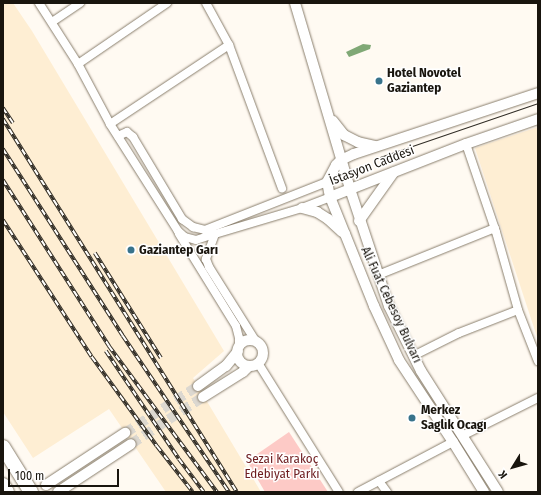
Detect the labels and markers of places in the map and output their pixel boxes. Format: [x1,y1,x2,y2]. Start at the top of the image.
place label: Hotel Novotel Gaziantep [387,66,461,97]
marker: Hotel Novotel Gaziantep [374,76,384,86]
place label: Gaziantep Garı [139,242,218,258]
marker: Gaziantep Garı [126,245,136,255]
place label: Merkez Saglık Ocagı [421,403,487,434]
marker: Merkez Saglık Ocagı [406,412,418,424]

